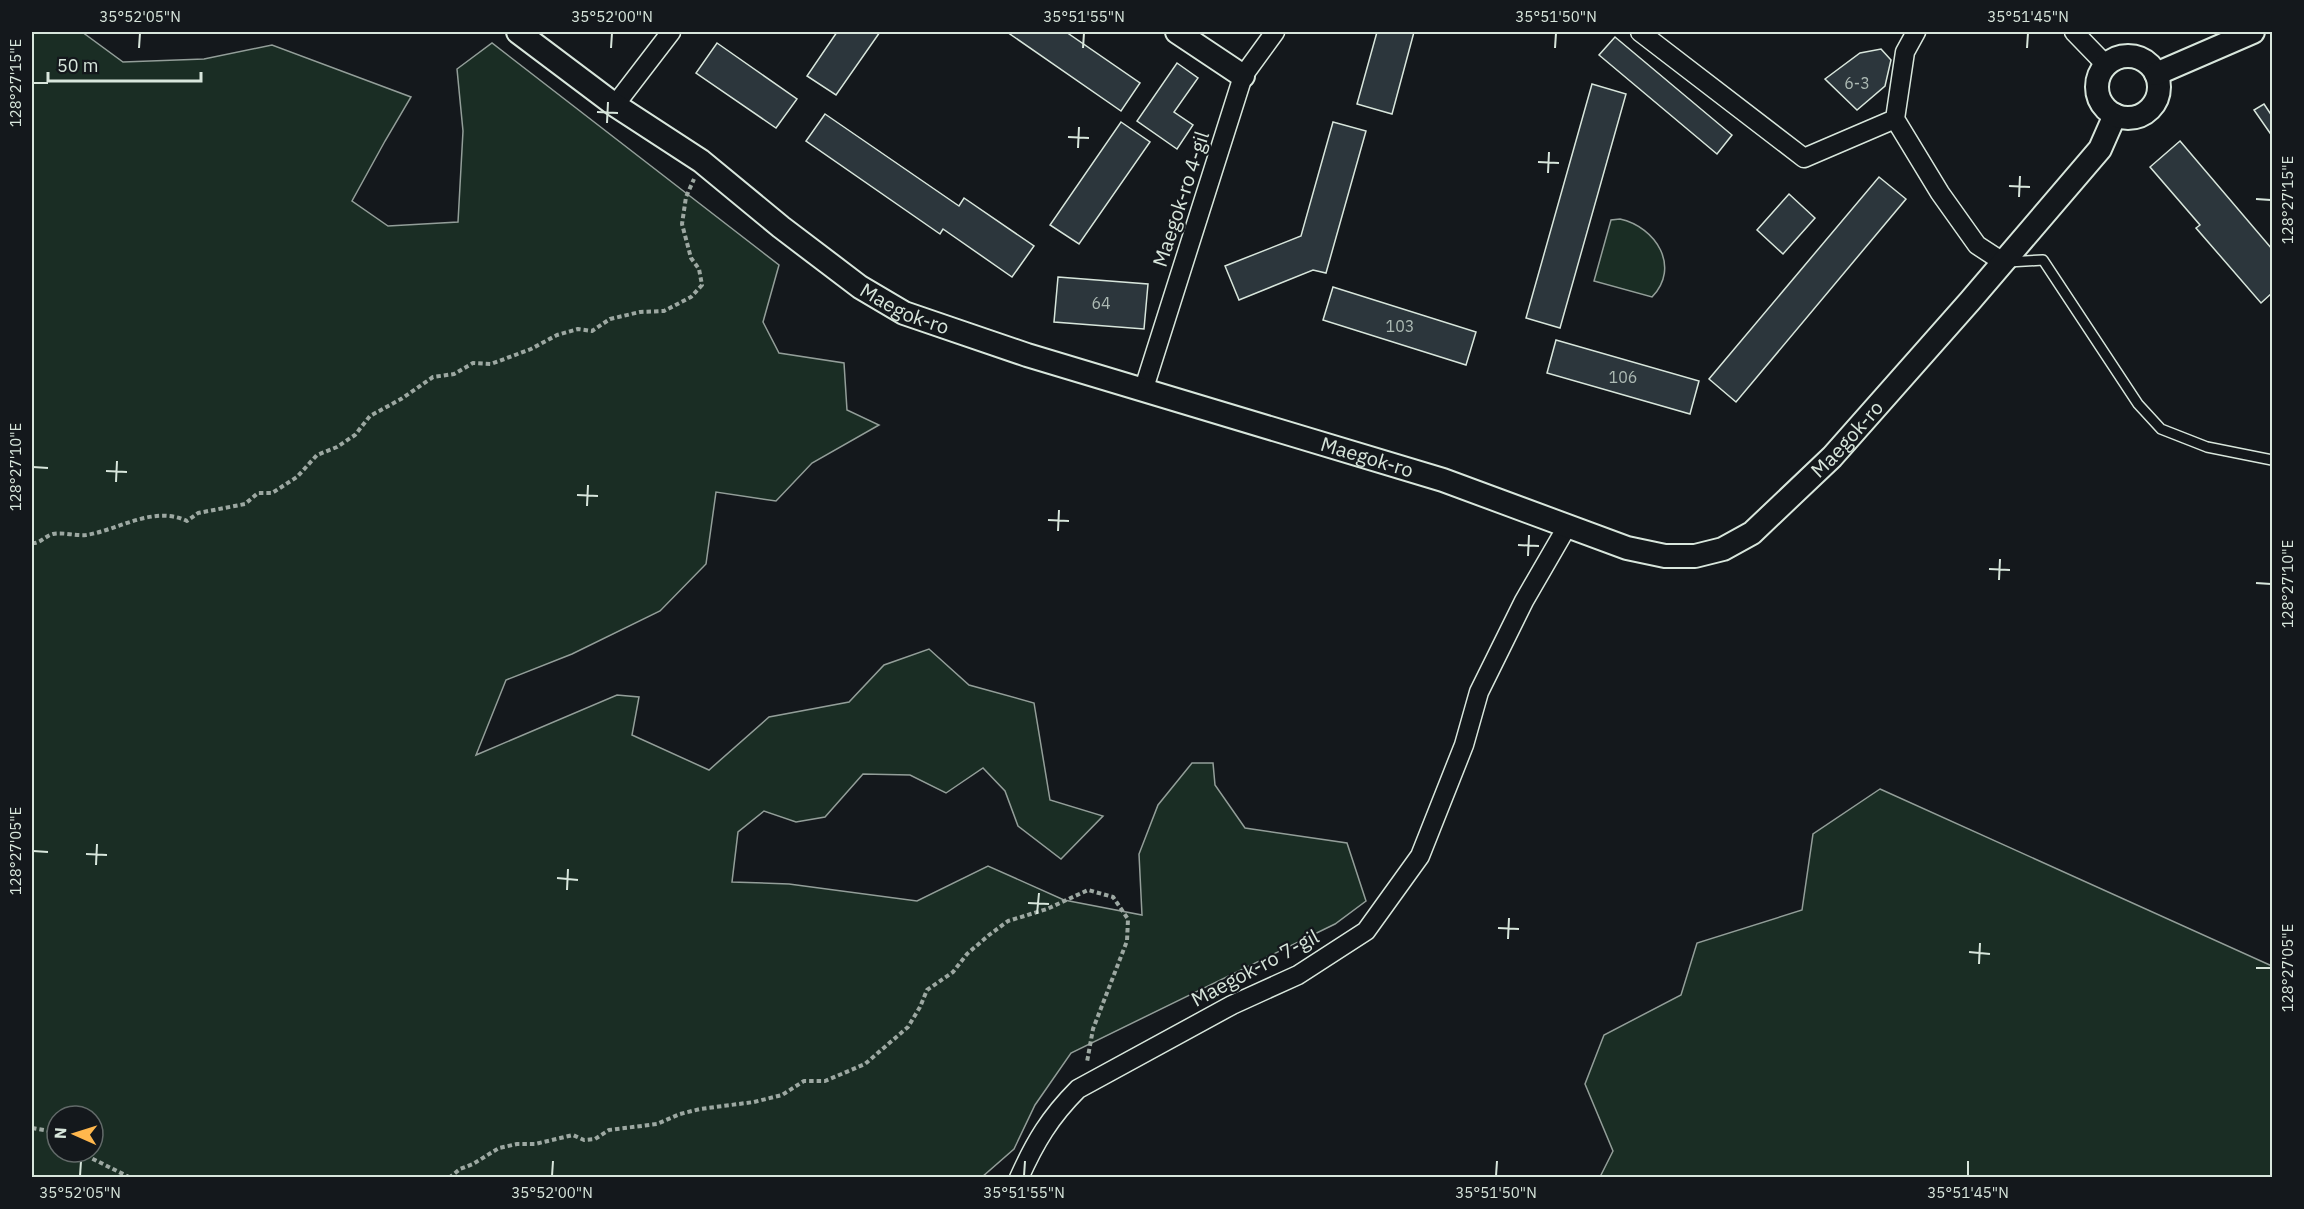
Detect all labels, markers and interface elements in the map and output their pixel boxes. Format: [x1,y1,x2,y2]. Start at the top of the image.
text: 35°52'05"N [99,7,181,26]
text: 35°52'00"N [571,7,653,26]
text: 35°51'55"N [1043,7,1125,26]
text: 35°51'50"N [1515,7,1597,26]
text: 35°51'45"N [1987,7,2069,26]
text: 128°27'15"E [6,39,25,127]
scale bar [48,45,201,83]
text: 50 m [57,54,99,77]
house number: 6-3 [1844,73,1870,93]
street label: Maegok-ro 4-gil [1146,127,1215,270]
text: 128°27'15"E [2278,156,2297,244]
street label: Maegok-ro [855,276,953,340]
house number: 64 [1091,293,1111,313]
house number: 103 [1386,316,1414,336]
house number: 106 [1609,367,1637,387]
street label: Maegok-ro [1805,394,1889,483]
text: 128°27'10"E [6,423,25,511]
street label: Maegok-ro [1317,430,1417,483]
text: 128°27'10"E [2278,540,2297,628]
text: 128°27'05"E [6,807,25,895]
street label: Maegok-ro 7-gil [1186,922,1323,1013]
text: 128°27'05"E [2278,924,2297,1012]
north arrow [45,1104,105,1164]
text: N [50,1127,70,1140]
text: 35°52'05"N [39,1183,121,1202]
text: 35°52'00"N [511,1183,593,1202]
text: 35°51'55"N [983,1183,1065,1202]
text: 35°51'50"N [1455,1183,1537,1202]
text: 35°51'45"N [1927,1183,2009,1202]

